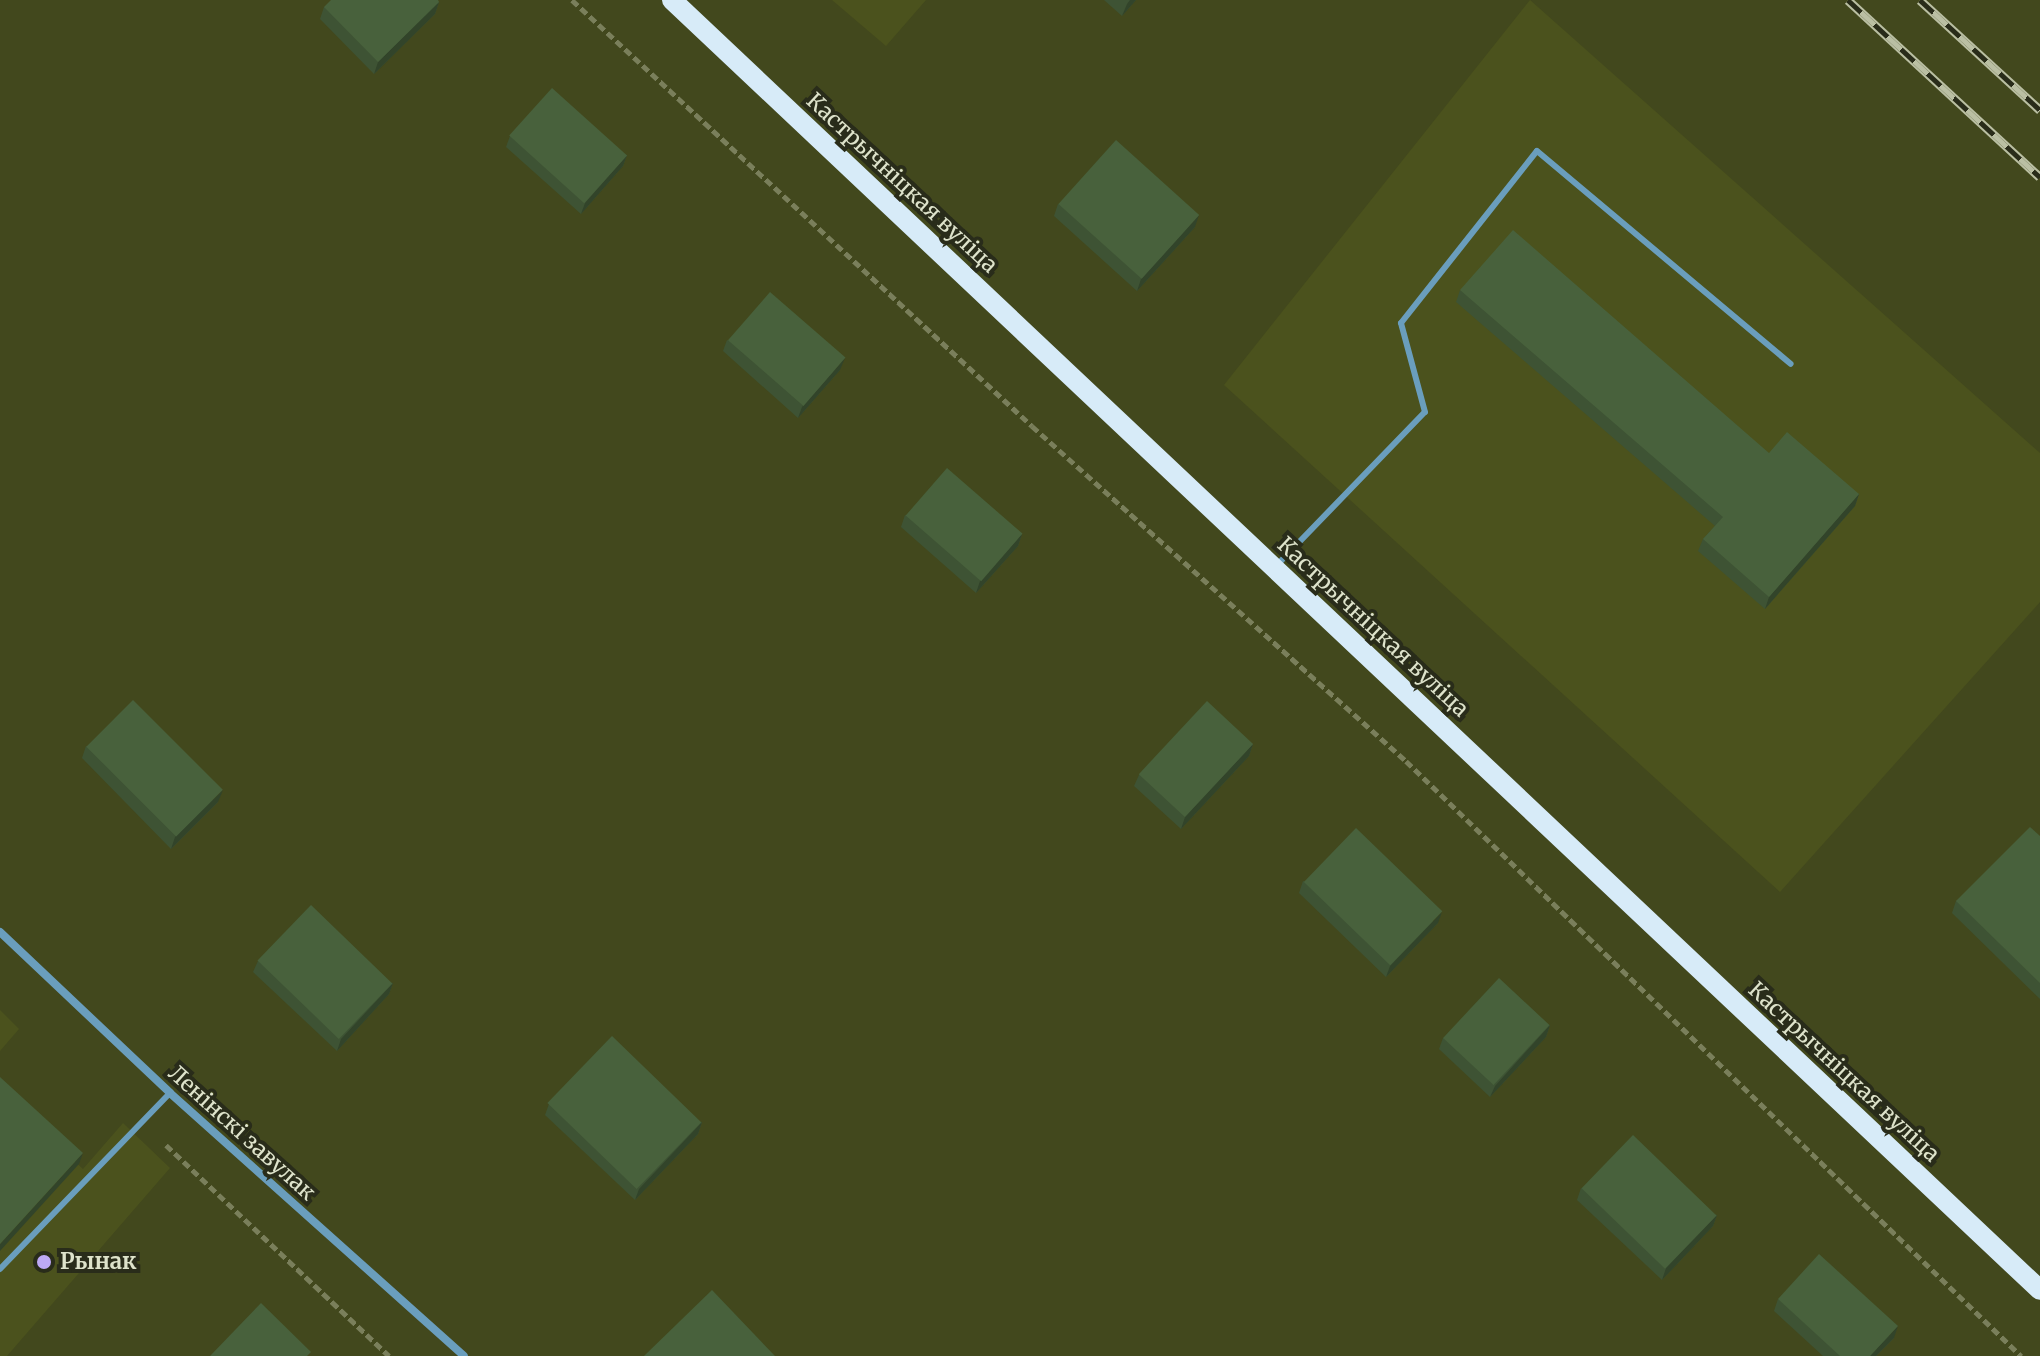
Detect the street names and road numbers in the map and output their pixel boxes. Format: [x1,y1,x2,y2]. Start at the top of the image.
street label: Кастрычніцкая вуліца [801,88,1003,278]
street label: Кастрычніцкая вуліца [1272,532,1474,722]
street label: Кастрычніцкая вуліца [1743,977,1945,1167]
street label: Ленінскі завулак [163,1060,321,1206]

